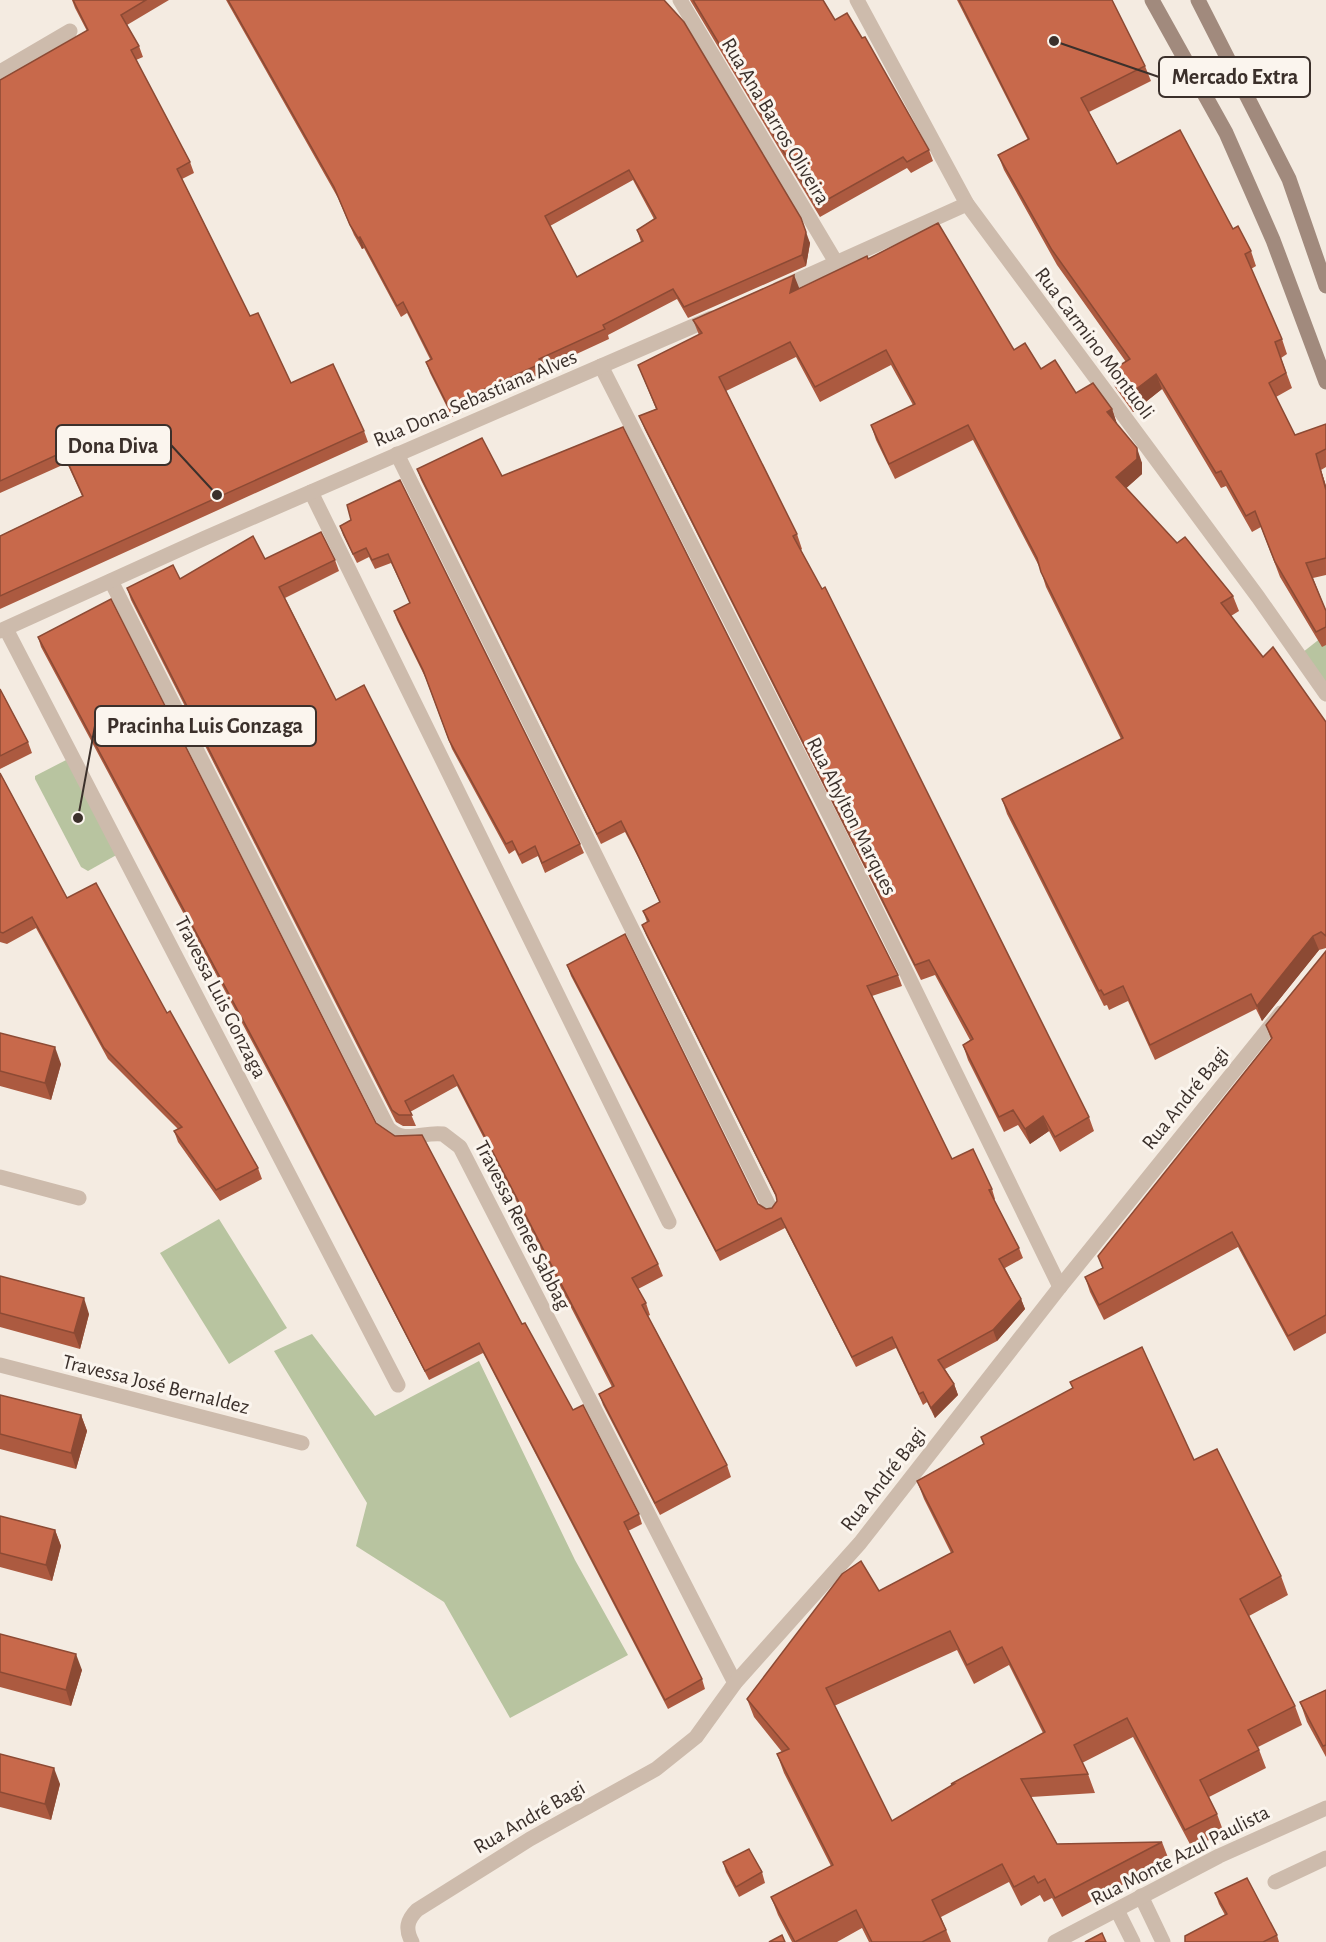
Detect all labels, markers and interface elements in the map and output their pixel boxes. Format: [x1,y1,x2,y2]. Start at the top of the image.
street label: Rua Ana Barros Oliveira [718,34,834,208]
callout: Mercado Extra [1159,57,1310,97]
text: Mercado Extra [1172,66,1299,88]
street label: Rua Carmino Montuoli [1031,264,1158,423]
street label: Rua Dona Sebastiana Alves [370,346,580,451]
callout: Dona Diva [56,425,171,465]
text: Dona Diva [68,435,159,457]
callout: Pracinha Luis Gonzaga [95,706,316,746]
text: Pracinha Luis Gonzaga [107,715,304,737]
street label: Rua Ahylton Marques [803,734,900,899]
street label: Travessa Luis Gonzaga [171,913,271,1082]
street label: Rua André Bagi [1138,1043,1233,1153]
street label: Travessa Renee Sabbag [471,1137,575,1314]
street label: Travessa José Bernaldez [60,1351,251,1418]
street label: Rua André Bagi [837,1424,930,1535]
street label: Rua André Bagi [470,1777,589,1858]
street label: Rua Monte Azul Paulista [1088,1801,1273,1910]

